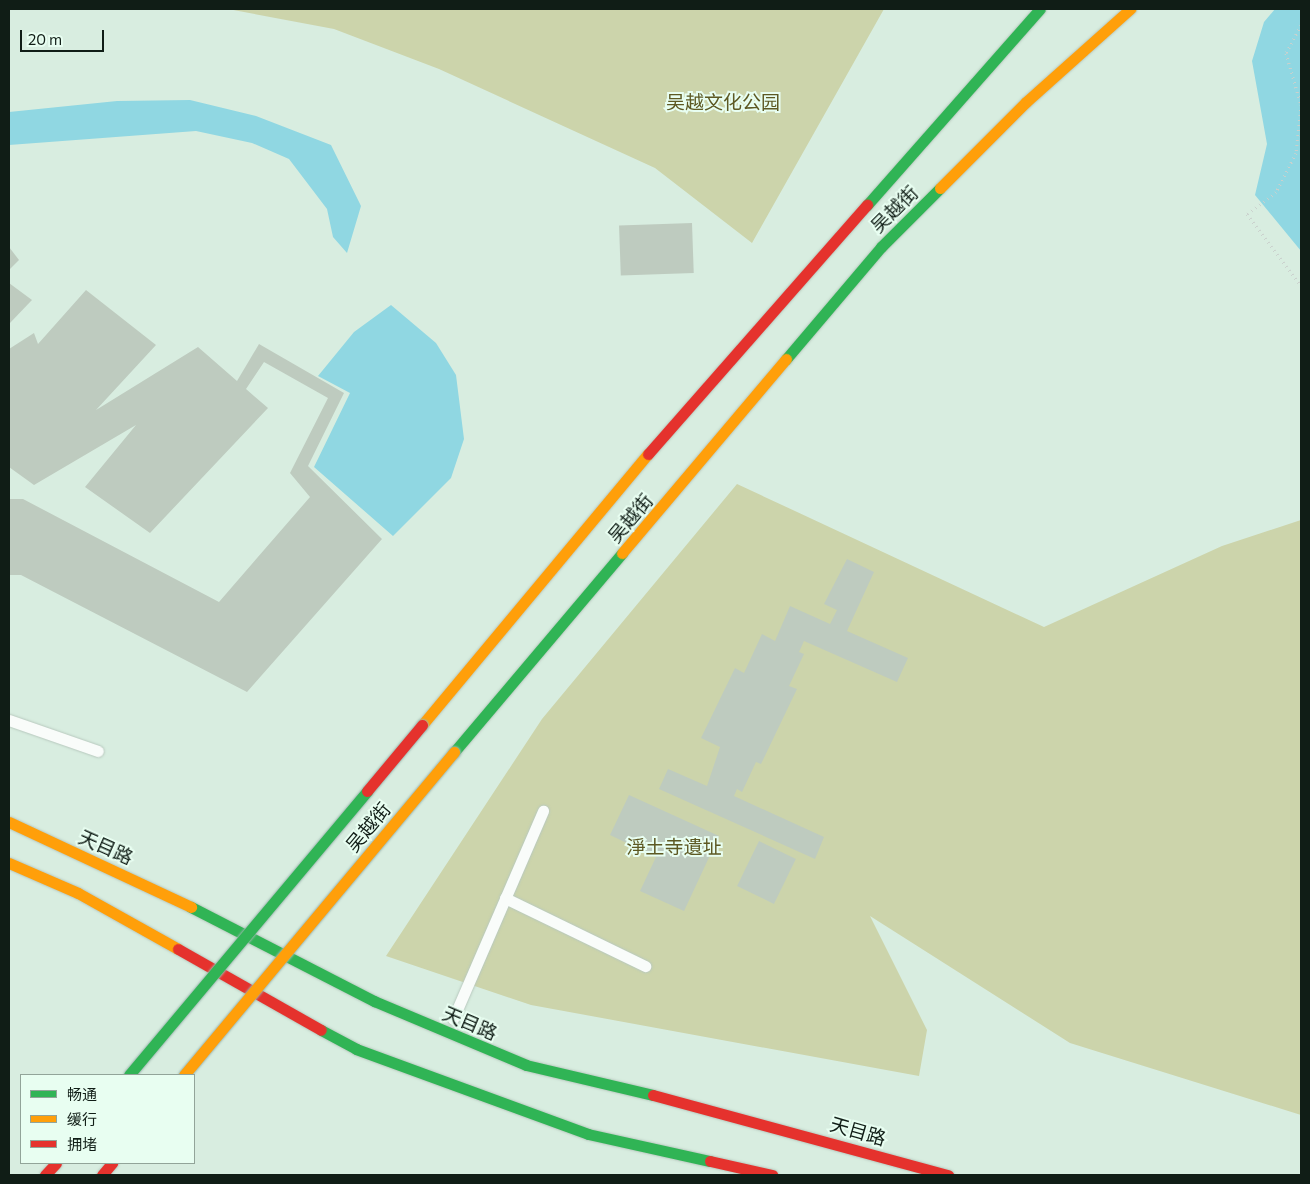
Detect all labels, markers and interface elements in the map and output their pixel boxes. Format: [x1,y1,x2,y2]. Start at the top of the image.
scale bar [22,20,106,52]
text: 20 m [28,30,62,48]
park label: 吴越文化公园 [666,91,780,113]
street label: 吴越街 [866,181,922,237]
street label: 吴越街 [603,489,657,547]
street label: 吴越街 [341,798,395,856]
street label: 天目路 [75,825,137,869]
park label: 淨土寺遺址 [627,836,721,858]
street label: 天目路 [439,1001,501,1045]
legend [20,1074,195,1164]
text: 畅通 [67,1085,97,1103]
text: 缓行 [67,1110,97,1128]
street label: 天目路 [827,1112,889,1150]
text: 拥堵 [67,1135,97,1153]

